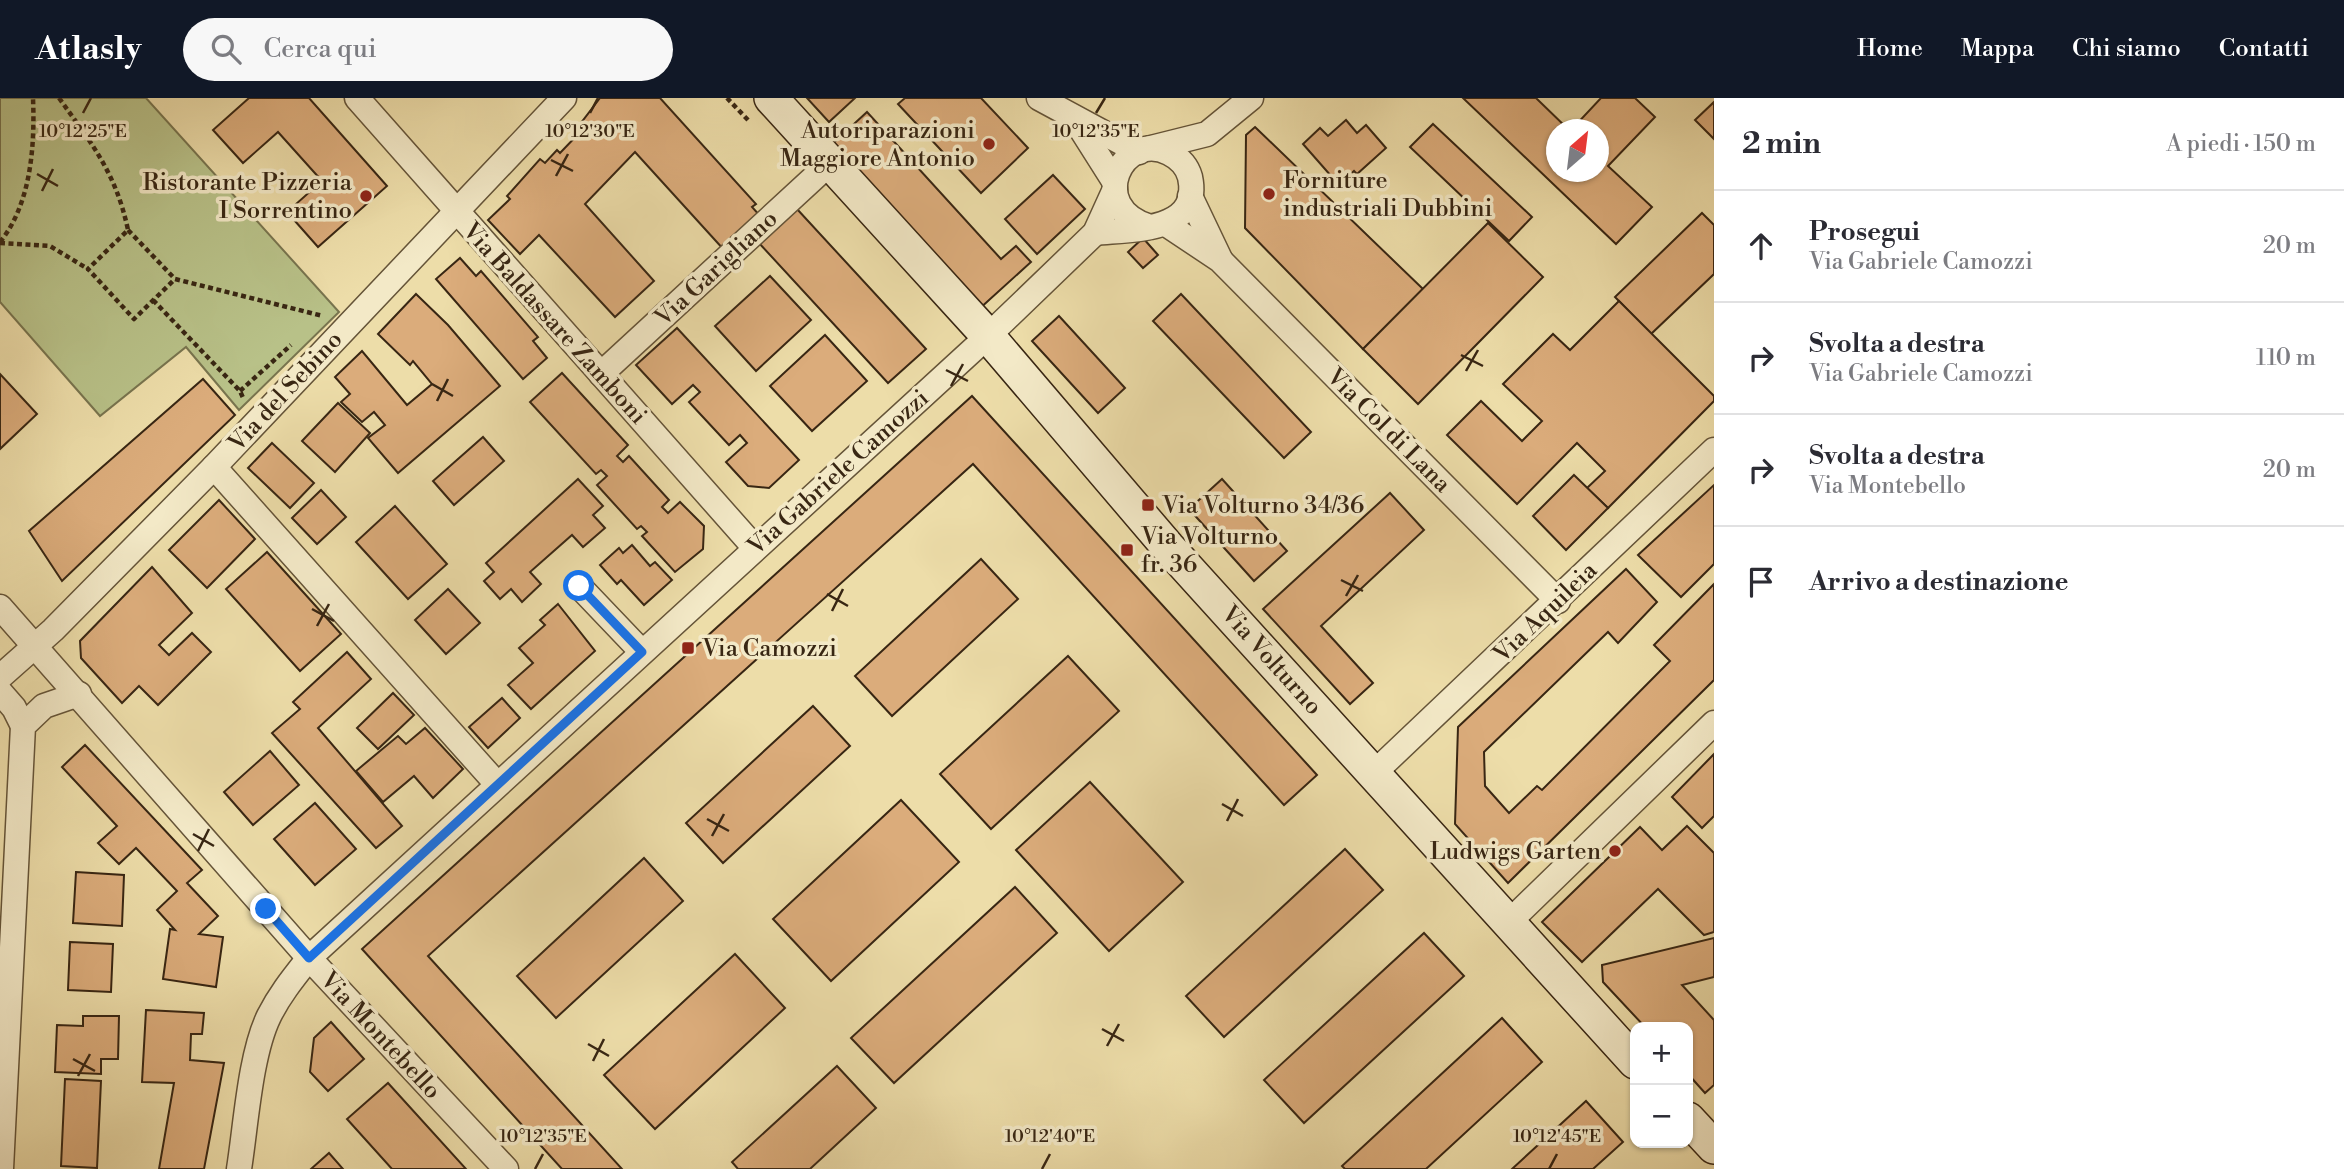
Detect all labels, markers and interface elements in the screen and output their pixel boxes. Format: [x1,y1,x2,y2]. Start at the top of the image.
search box [183,18,673,81]
text: Atlasly [35,29,141,70]
icon: search [207,30,245,68]
text: Cerca qui [263,33,377,65]
text: Home [1857,34,1923,64]
text: Mappa [1961,34,2034,64]
text: Chi siamo [2072,34,2181,64]
text: Contatti [2219,34,2309,64]
place label: Autoriparazioni Maggiore Antonio [780,116,975,174]
north arrow [1546,119,1609,182]
text: 10°12'25"E [39,120,127,143]
text: 10°12'30"E [545,120,635,143]
text: 10°12'35"E [1052,120,1140,143]
text: 2 min [1742,125,1821,163]
text: A piedi · 150 m [2166,130,2316,158]
marker: Autoriparazioni Maggiore Antonio [981,136,997,152]
place label: Forniture industriali Dubbini [1283,166,1493,224]
place label: Ristorante Pizzeria I Sorrentino [143,168,353,226]
marker: Forniture industriali Dubbini [1261,186,1277,202]
marker: Ristorante Pizzeria I Sorrentino [358,188,374,204]
street label: Via Garigliano [648,204,784,334]
street label: Via Baldassare Zamboni [455,216,653,431]
text: Prosegui [1809,216,1920,248]
icon: ahead [1742,227,1780,265]
text: 20 m [2263,232,2316,260]
text: Via Gabriele Camozzi [1809,248,2033,276]
street label: Via del Sebino [222,325,349,459]
text: Svolta a destra [1809,328,1985,360]
icon: right [1742,339,1780,377]
text: 110 m [2256,344,2316,372]
text: Via Gabriele Camozzi [1809,360,2033,388]
street label: Via Col di Lana [1319,361,1457,500]
street label: Via Gabriele Camozzi [741,383,936,563]
text: Svolta a destra [1809,440,1985,472]
icon: right [1742,451,1780,489]
text: 20 m [2263,456,2316,484]
text: Via Montebello [1809,472,1966,500]
place label: Via Volturno 34/36 [1161,491,1364,521]
marker: Via Volturno 34/36 [1140,497,1156,513]
place label: Via Volturno fr. 36 [1140,522,1278,580]
marker: Via Volturno fr. 36 [1119,542,1135,558]
street label: Via Aquileia [1487,555,1604,670]
icon: arrive [1742,563,1780,601]
text: Arrivo a destinazione [1809,566,2068,598]
route start [563,570,594,601]
street label: Via Volturno [1214,599,1328,722]
place label: Via Camozzi [701,634,837,664]
marker: Via Camozzi [680,640,696,656]
place label: Ludwigs Garten [1430,837,1601,867]
marker: Ludwigs Garten [1607,843,1623,859]
route end [250,893,281,924]
street label: Via Montebello [313,965,447,1106]
map controls [1630,1022,1693,1148]
button: + [1630,1022,1693,1085]
button: − [1630,1085,1693,1148]
text: 10°12'35"E [499,1125,587,1148]
text: 10°12'40"E [1005,1125,1095,1148]
text: 10°12'45"E [1513,1125,1601,1148]

